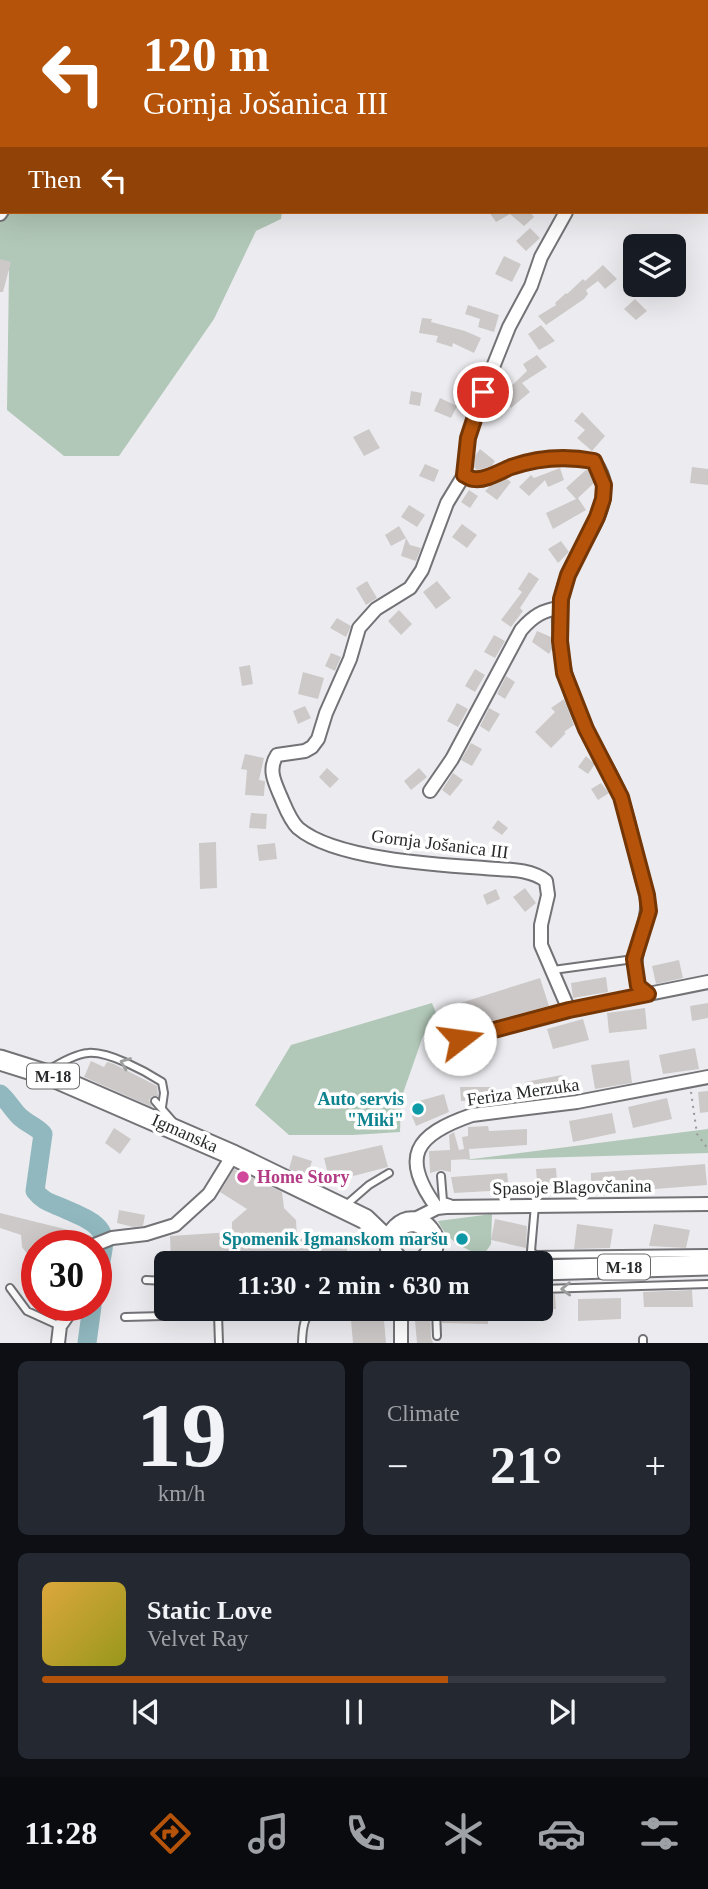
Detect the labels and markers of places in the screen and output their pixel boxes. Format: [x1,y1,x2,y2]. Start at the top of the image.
pin [453,362,513,422]
place label: Auto servis "Miki" [318,1089,404,1130]
marker: Auto servis "Miki" [410,1101,426,1117]
place label: Home Story [257,1167,349,1187]
marker: Home Story [235,1169,251,1185]
place label: Spomenik Igmanskom maršu [222,1229,448,1249]
marker: Spomenik Igmanskom maršu [454,1231,470,1247]

